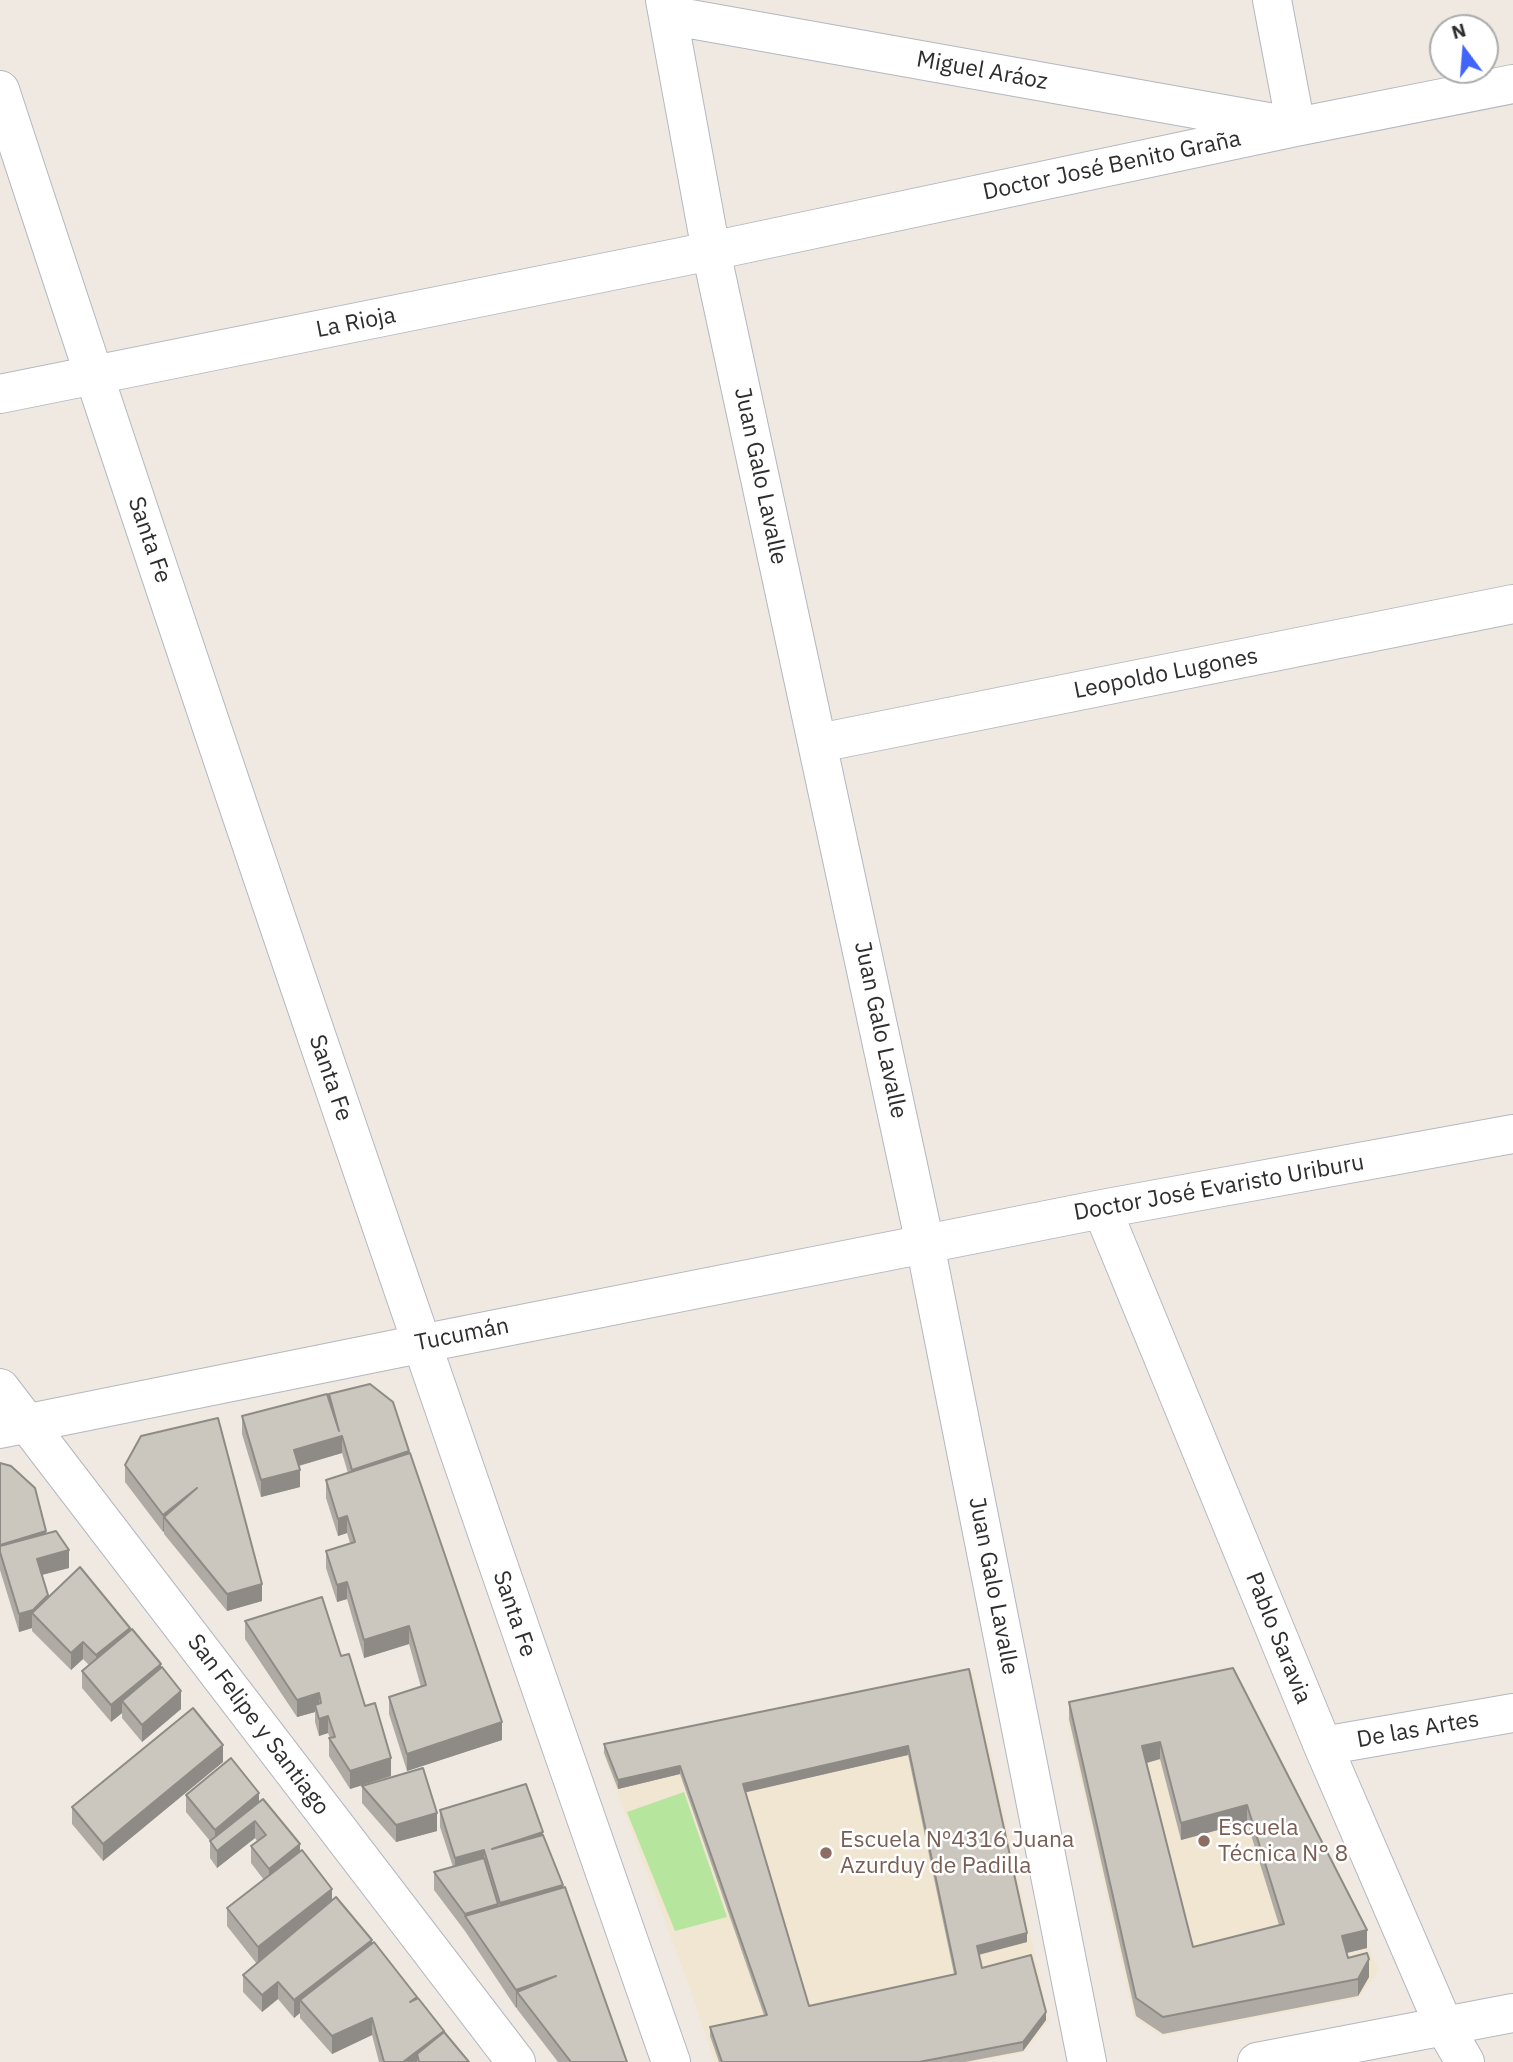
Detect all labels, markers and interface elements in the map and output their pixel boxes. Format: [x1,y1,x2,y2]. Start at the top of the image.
north arrow [1429,14,1499,84]
text: N [1449,17,1469,44]
street label: Miguel Aráoz [914,46,1050,96]
street label: Doctor José Benito Graña [980,125,1244,207]
street label: La Rioja [314,302,398,344]
street label: Juan Galo Lavalle [728,385,792,567]
street label: Santa Fe [121,493,177,587]
street label: Leopoldo Lugones [1072,643,1260,705]
street label: Juan Galo Lavalle [848,939,912,1121]
street label: Santa Fe [302,1031,358,1125]
street label: Doctor José Evaristo Uriburu [1072,1149,1366,1227]
street label: Tucumán [413,1312,511,1358]
street label: Juan Galo Lavalle [962,1495,1024,1677]
street label: Santa Fe [486,1567,542,1661]
street label: Pablo Saravia [1239,1568,1317,1708]
street label: San Felipe y Santiago [181,1629,335,1821]
street label: De las Artes [1355,1706,1481,1754]
place label: Escuela Técnica N° 8 [1218,1814,1348,1868]
place label: Escuela Nº4316 Juana Azurduy de Padilla [840,1826,1074,1880]
marker: Escuela Técnica N° 8 [1196,1833,1212,1849]
marker: Escuela Nº4316 Juana Azurduy de Padilla [818,1845,834,1861]

